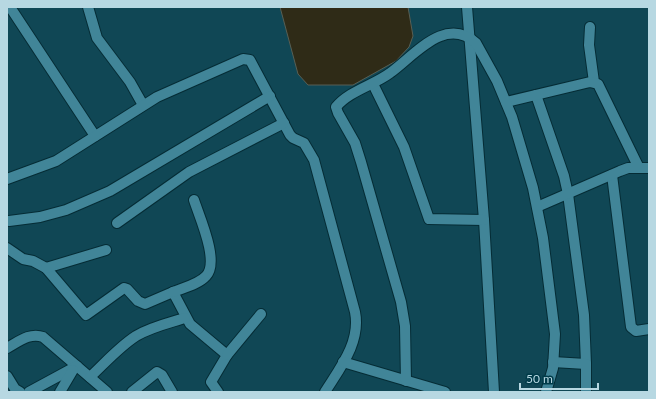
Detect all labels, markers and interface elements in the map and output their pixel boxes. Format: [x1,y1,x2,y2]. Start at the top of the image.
scale bar [520,365,598,391]
text: 50 m [526,371,553,386]

